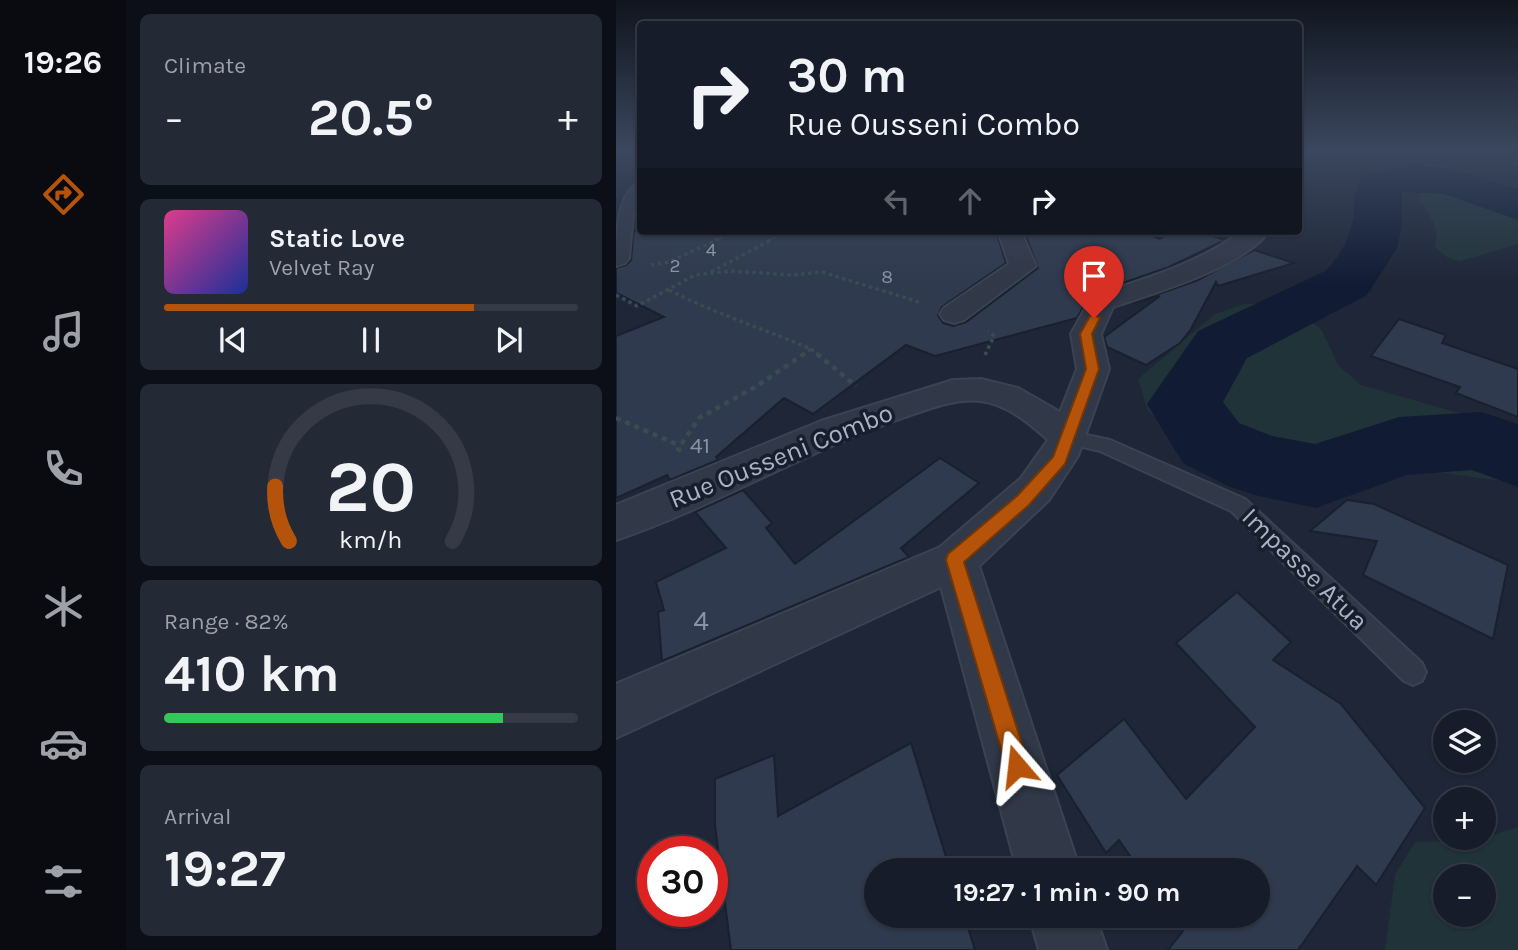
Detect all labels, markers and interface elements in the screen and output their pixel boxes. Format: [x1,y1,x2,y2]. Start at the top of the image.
text: 19:26 [24,44,102,81]
text: 30 m [787,47,907,104]
icon: right [672,49,763,140]
text: Climate [164,52,246,79]
text: 20.5° [308,87,434,148]
text: − [164,96,184,141]
text: + [558,96,578,141]
text: Rue Ousseni Combo [787,106,1080,143]
icon: directions [39,170,88,219]
icon: left [878,182,916,220]
icon: ahead [951,182,989,220]
icon: right [1024,182,1062,220]
text: Static Love [269,223,405,254]
house number: 4 [706,239,717,261]
pin [1064,246,1124,318]
text: Velvet Ray [269,254,374,281]
house number: 2 [669,255,681,277]
icon: arrive [1075,257,1113,295]
house number: 8 [881,266,893,288]
icon: music [39,307,88,356]
icon: previous [214,321,252,359]
icon: pause [352,321,390,359]
icon: next [490,321,528,359]
street label: Rue Ousseni Combo [665,397,897,515]
house number: 41 [690,432,710,459]
icon: phone [39,444,88,493]
text: 20 [326,444,416,529]
street label: Impasse Atua [1236,501,1374,637]
text: km/h [339,525,403,554]
icon: climate [39,582,88,631]
house number: 4 [693,604,709,637]
text: Range · 82% [164,608,289,635]
text: 410 km [164,643,340,704]
map controls [1433,710,1496,927]
button: layers [1433,710,1496,773]
icon: car [39,719,88,768]
position arrow [980,729,1054,803]
button: + [1433,787,1496,850]
text: Arrival [164,803,231,830]
speed limit sign: 30 [637,836,728,927]
text: 19:27 [164,838,286,899]
icon: filters [39,857,88,906]
button: − [1433,864,1496,927]
text: 19:27 · 1 min · 90 m [953,877,1181,908]

